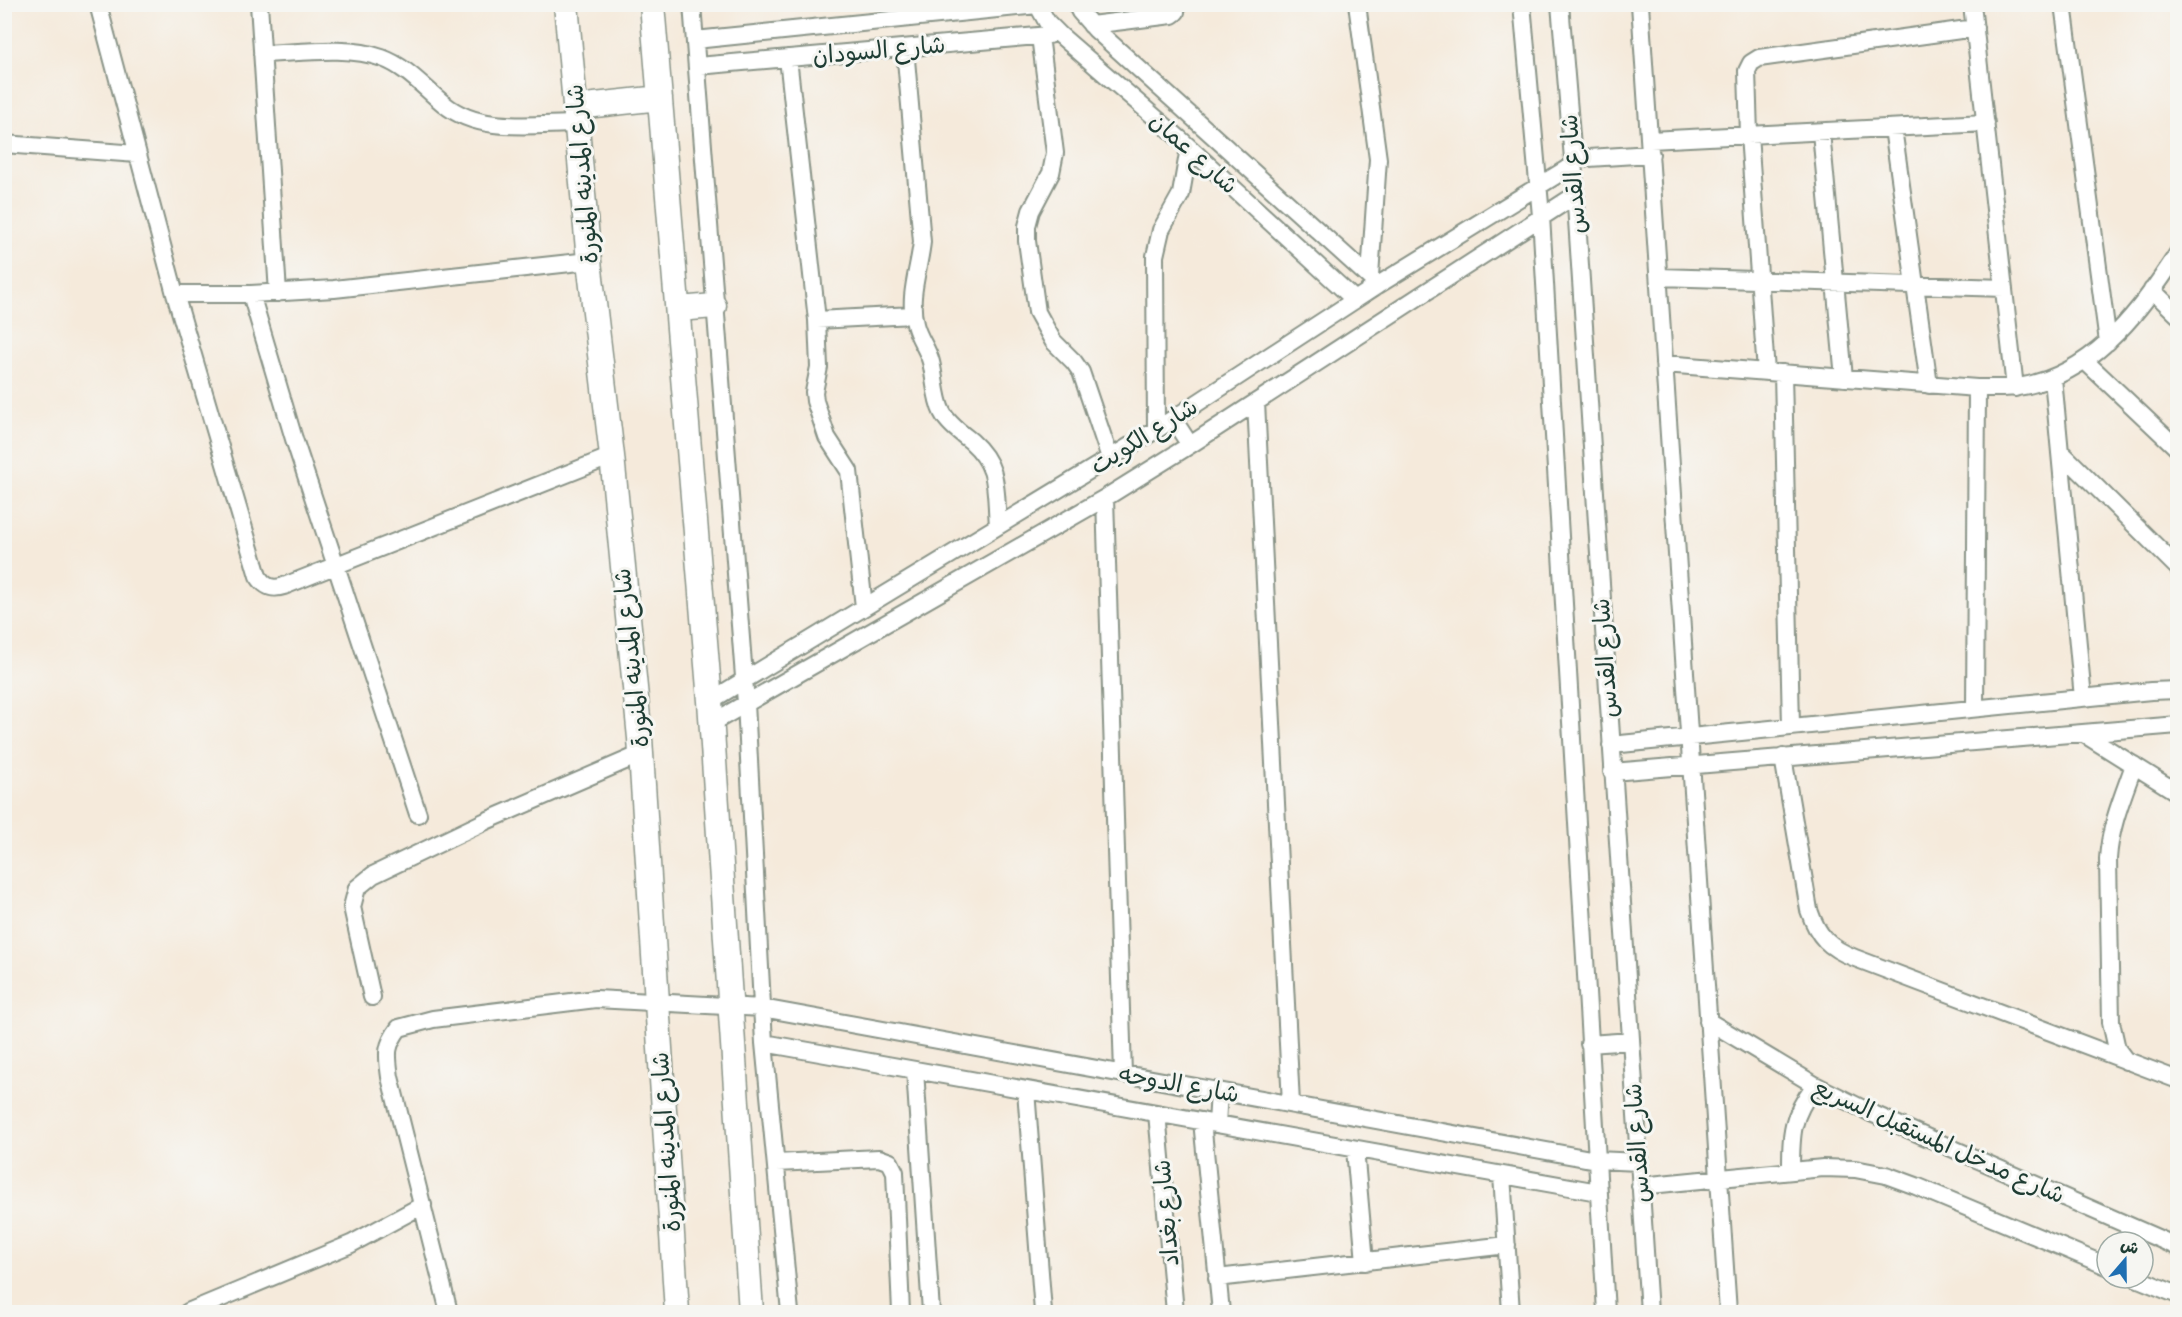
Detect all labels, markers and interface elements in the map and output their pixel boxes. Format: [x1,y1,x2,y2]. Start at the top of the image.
street label: شارع السودان [811,30,947,76]
street label: شارع المدينه المنورة [560,82,610,265]
street label: شارع عمان [1140,106,1244,204]
street label: شارع القدس [1555,113,1597,235]
street label: شارع الكويت [1085,392,1206,485]
street label: شارع المدينه المنورة [608,566,660,749]
street label: شارع القدس [1587,597,1629,719]
street label: شارع المدينه المنورة [646,1051,692,1233]
street label: شارع الدوحه [1116,1060,1241,1114]
street label: شارع مدخل المستقبل السريع [1806,1073,2069,1215]
street label: شارع القدس [1619,1082,1661,1204]
street label: شارع بغداد [1147,1158,1191,1267]
north arrow [2095,1230,2155,1290]
text: ش [2117,1234,2141,1262]

